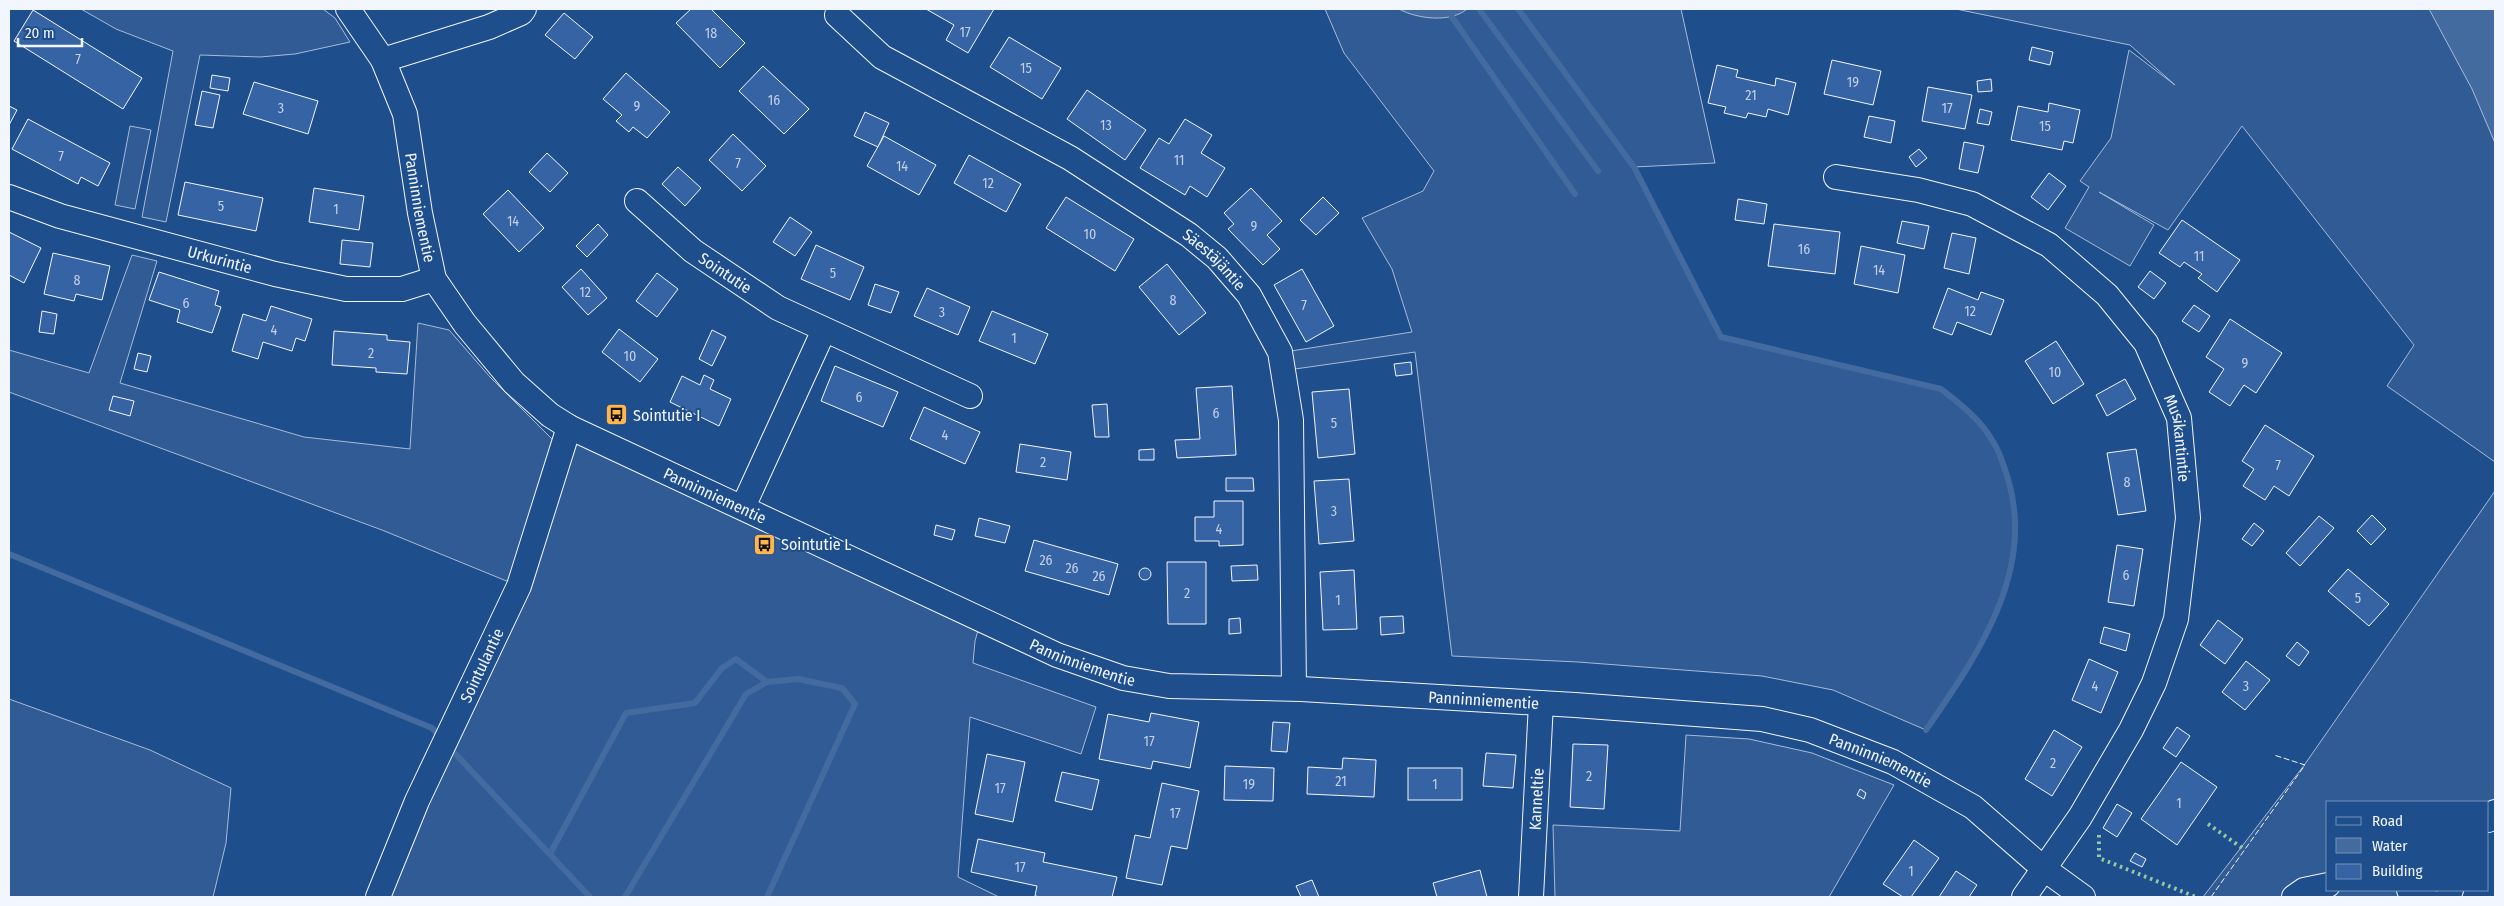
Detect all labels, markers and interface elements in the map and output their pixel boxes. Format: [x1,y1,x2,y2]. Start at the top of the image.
scale bar [18,15,81,47]
text: 20 m [25,24,55,42]
house number: 17 [959,24,971,41]
house number: 18 [705,25,717,42]
house number: 7 [75,51,81,68]
house number: 15 [1020,60,1032,77]
house number: 19 [1847,74,1859,91]
house number: 21 [1745,87,1757,104]
house number: 16 [768,92,780,109]
house number: 9 [634,98,641,115]
house number: 3 [278,100,284,117]
house number: 17 [1941,100,1953,117]
house number: 13 [1100,117,1112,134]
house number: 15 [2039,118,2051,135]
house number: 7 [58,148,64,165]
street label: Panninniementie [402,151,440,264]
house number: 11 [1174,152,1184,169]
house number: 7 [735,155,741,172]
house number: 14 [896,158,908,175]
house number: 12 [982,175,994,192]
house number: 5 [218,198,224,215]
house number: 1 [333,201,339,218]
house number: 14 [507,213,519,230]
house number: 9 [1251,218,1258,235]
street label: Säestäjäntie [1180,224,1250,294]
house number: 10 [1084,226,1096,243]
street label: Urkurintie [186,241,254,277]
house number: 16 [1798,241,1810,258]
street label: Sointutie [695,248,755,297]
house number: 11 [2194,248,2204,265]
house number: 14 [1873,262,1885,279]
house number: 5 [830,265,836,282]
house number: 8 [74,272,81,289]
house number: 12 [579,284,591,301]
house number: 8 [1170,292,1177,309]
house number: 6 [183,295,190,312]
house number: 7 [1301,297,1307,314]
house number: 12 [1964,303,1976,320]
house number: 3 [939,304,945,321]
house number: 4 [271,322,278,339]
house number: 1 [1011,330,1017,347]
house number: 2 [368,345,374,362]
house number: 10 [624,348,636,365]
house number: 9 [2242,355,2249,372]
house number: 10 [2049,364,2061,381]
house number: 6 [856,389,863,406]
street label: Musikantintie [2160,391,2194,483]
bus stop icon: Sointutie I [605,403,629,427]
house number: 6 [1213,405,1220,422]
place label: Sointutie I [633,406,701,425]
house number: 5 [1331,415,1337,432]
house number: 4 [942,427,949,444]
house number: 2 [1040,454,1046,471]
house number: 7 [2275,457,2281,474]
street label: Panninniementie [661,463,769,527]
house number: 8 [2124,474,2131,491]
house number: 3 [1331,503,1337,520]
house number: 4 [1216,521,1223,538]
bus stop icon: Sointutie L [753,532,777,556]
place label: Sointutie L [781,535,851,554]
house number: 26 [1039,552,1053,569]
house number: 26 [1065,560,1079,577]
house number: 6 [2123,567,2130,584]
house number: 26 [1092,568,1106,585]
house number: 2 [1184,585,1190,602]
house number: 5 [2355,590,2361,607]
house number: 1 [1335,592,1341,609]
street label: Sointulantie [456,625,507,705]
street label: Panninniementie [1027,634,1137,689]
house number: 4 [2092,678,2099,695]
house number: 3 [2243,678,2249,695]
street label: Panninniementie [1428,687,1540,712]
street label: Panninniementie [1826,729,1935,792]
house number: 17 [1143,733,1155,750]
house number: 2 [2050,755,2056,772]
street label: Kanneltie [1525,767,1547,831]
house number: 2 [1586,768,1592,785]
house number: 21 [1335,773,1347,790]
house number: 19 [1243,776,1255,793]
house number: 1 [1432,776,1438,793]
house number: 17 [994,780,1006,797]
house number: 1 [2176,795,2182,812]
legend [2326,801,2489,891]
house number: 17 [1169,805,1181,822]
text: Road [2372,812,2403,830]
text: Water [2372,837,2408,855]
house number: 17 [1014,859,1026,876]
text: Building [2372,862,2423,880]
house number: 1 [1908,863,1914,880]

